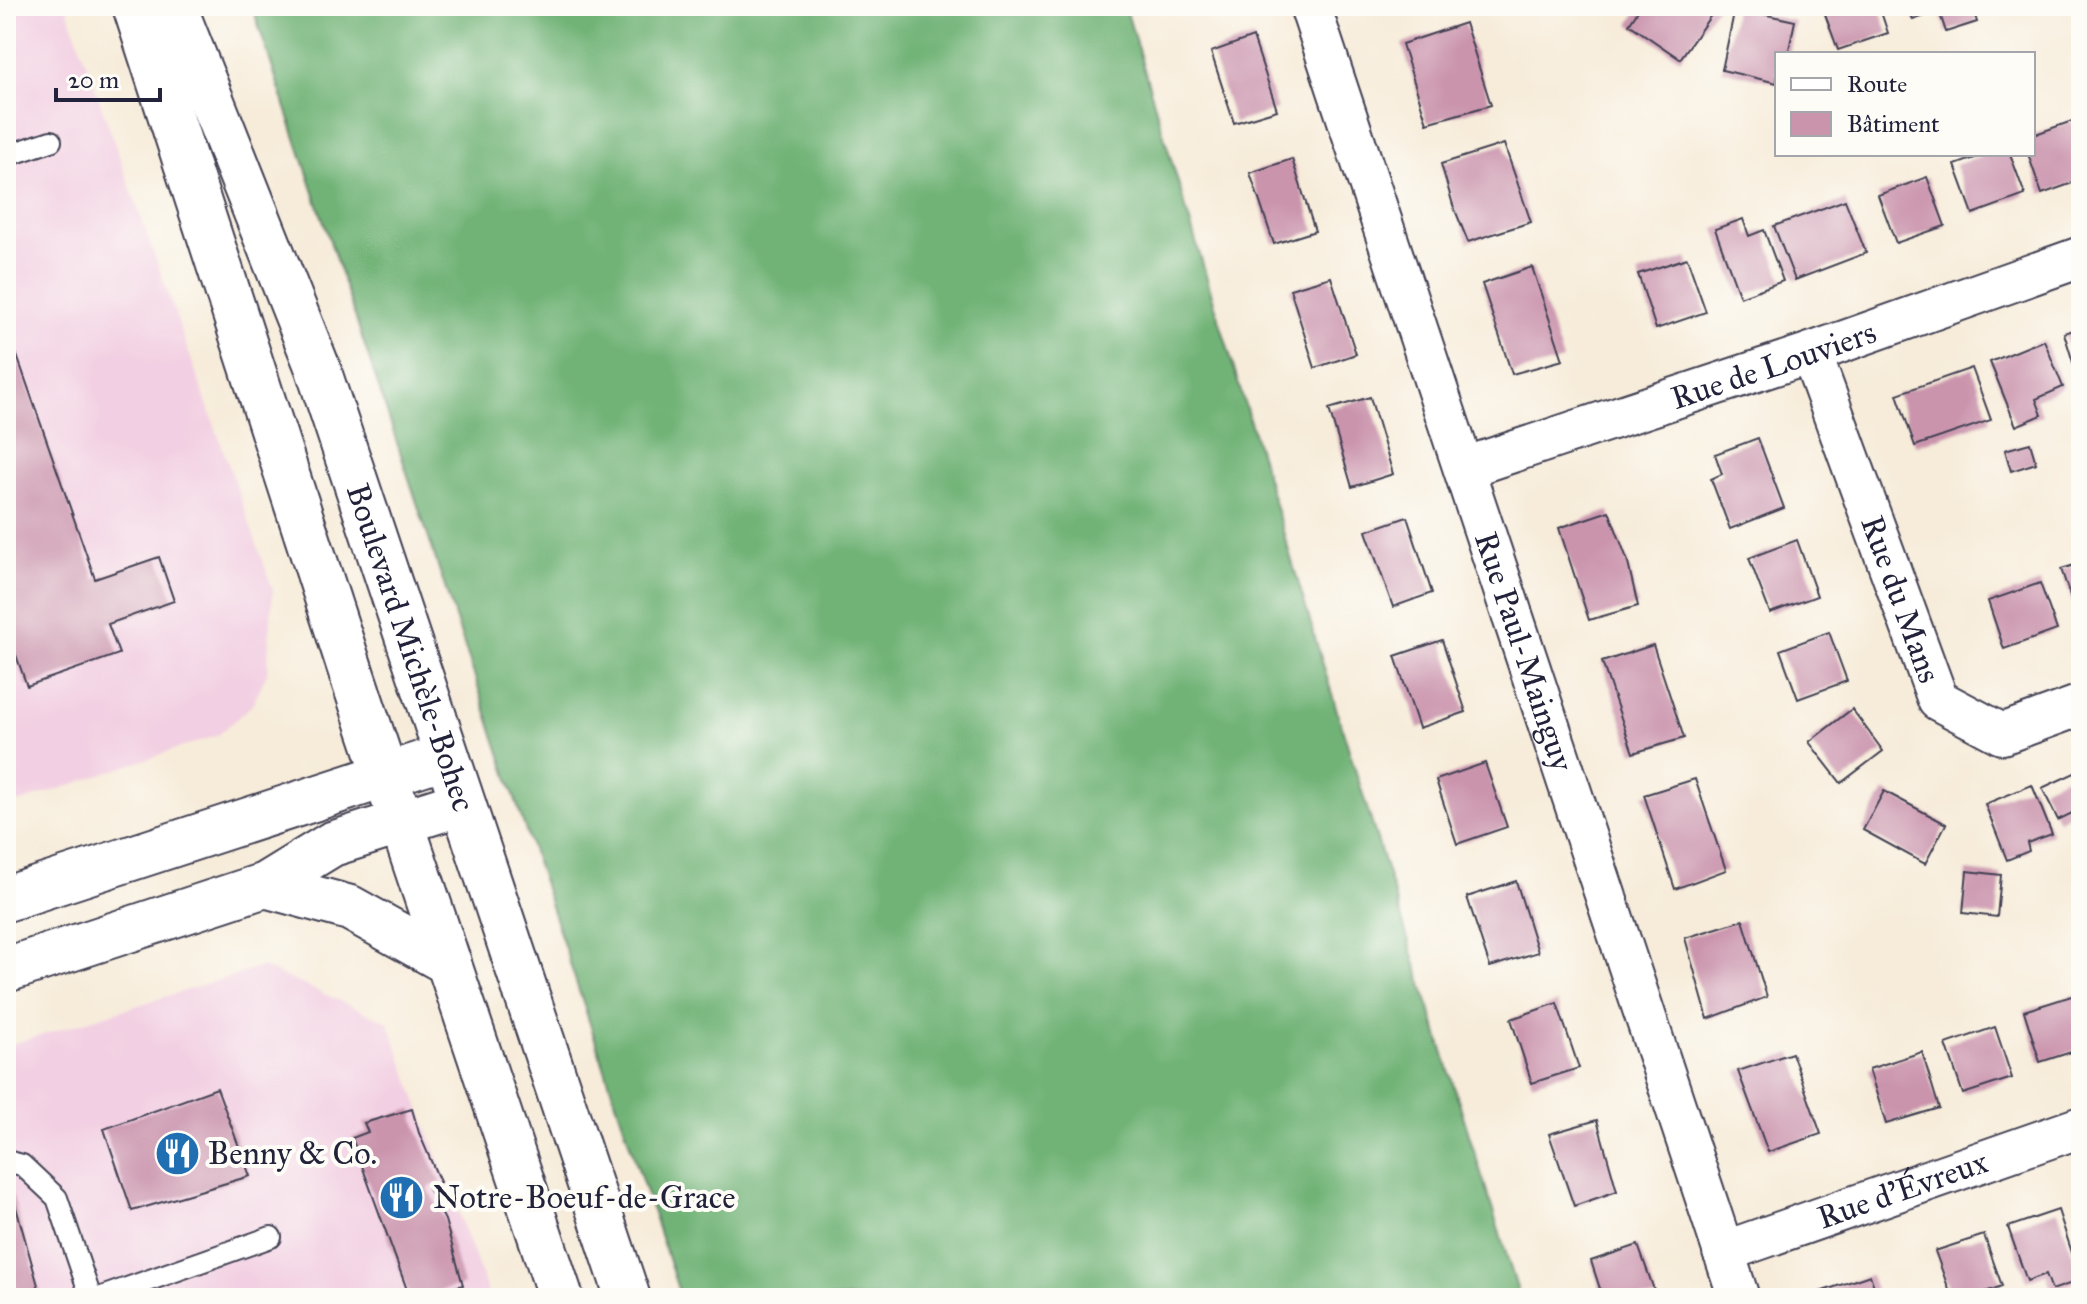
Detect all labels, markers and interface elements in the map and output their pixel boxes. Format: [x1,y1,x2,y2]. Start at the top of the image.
scale bar [56,52,160,102]
legend [1775,52,2035,156]
text: 20 m [68,65,119,95]
text: Route [1847,69,1907,99]
text: Bâtiment [1847,109,1940,139]
street label: Rue de Louviers [1666,313,1881,418]
street label: Boulevard Michèle-Bohec [338,479,483,816]
street label: Rue du Mans [1852,510,1949,688]
street label: Rue Paul-Mainguy [1466,527,1582,777]
restaurant icon: Benny & Co. [153,1129,201,1177]
place label: Benny & Co. [208,1134,377,1173]
street label: Rue d'Évreux [1812,1142,1993,1238]
restaurant icon: Notre-Boeuf-de-Grace [378,1173,426,1221]
place label: Notre-Boeuf-de-Grace [433,1178,736,1217]

